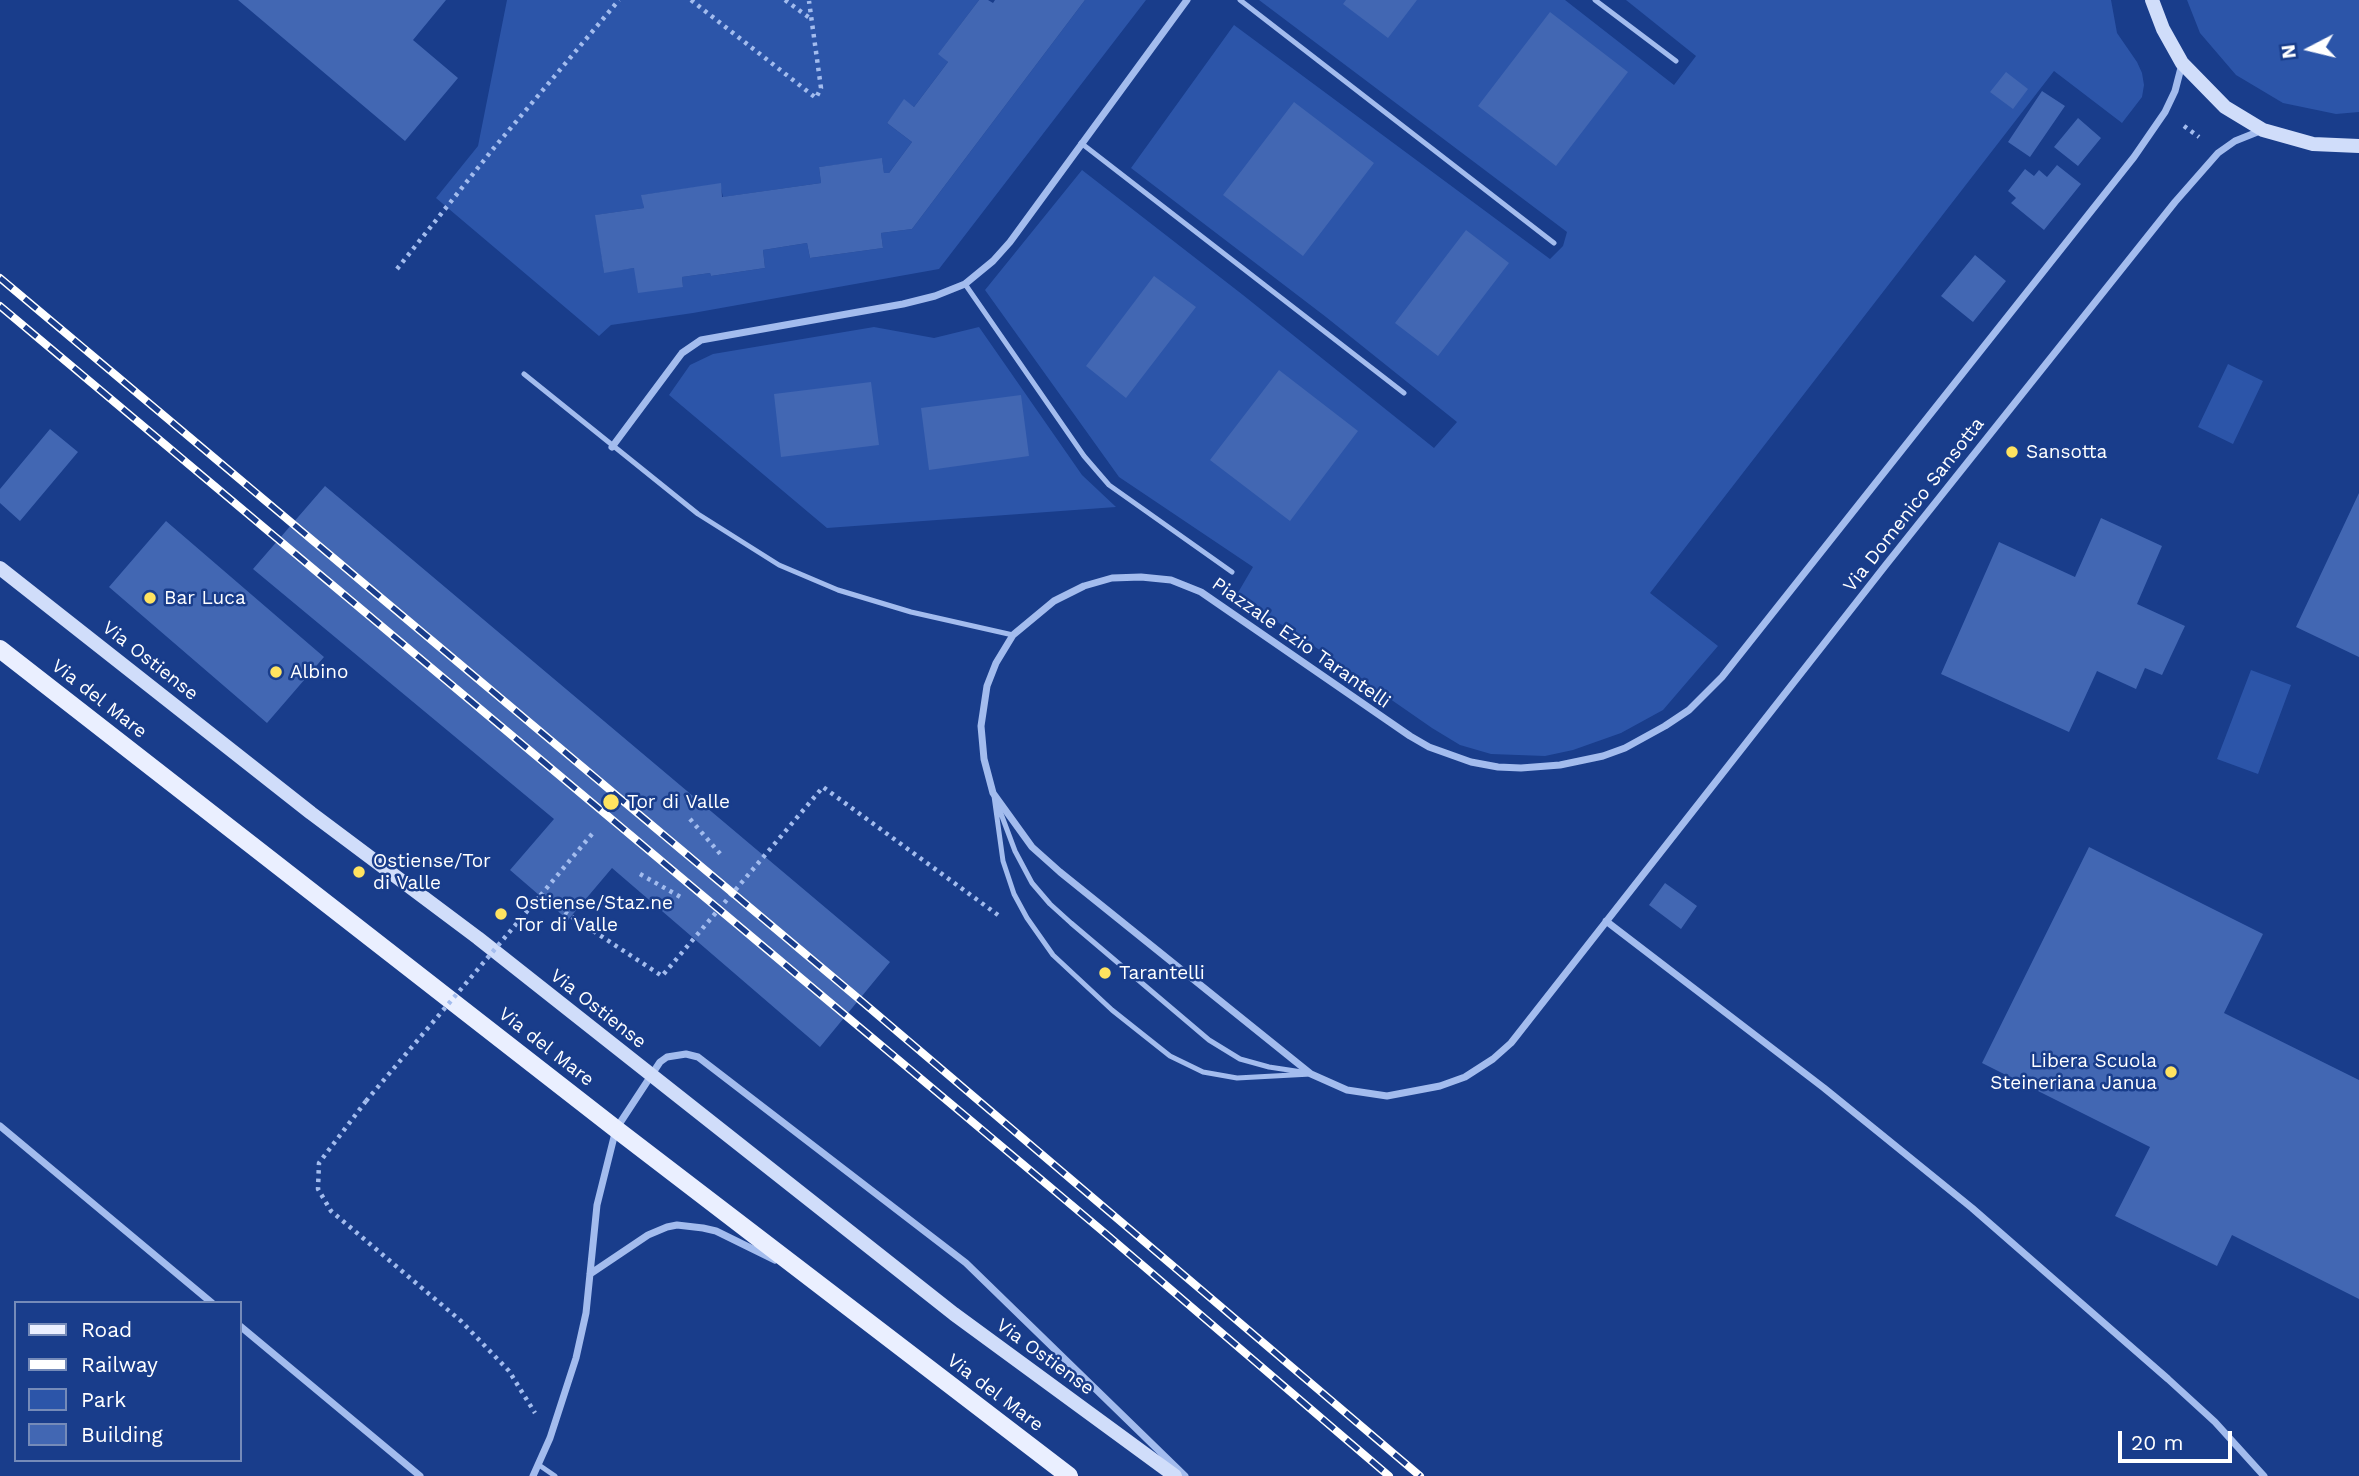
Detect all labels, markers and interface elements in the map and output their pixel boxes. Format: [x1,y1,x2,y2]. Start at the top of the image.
north arrow [2275,14,2345,84]
text: N [2276,43,2301,60]
street label: Via Domenico Sansotta [1839,413,1989,597]
place label: Sansotta [2026,441,2107,463]
marker: Sansotta [2004,444,2020,460]
street label: Piazzale Ezio Tarantelli [1207,573,1395,713]
place label: Bar Luca [164,587,246,609]
marker: Bar Luca [142,590,158,606]
street label: Via Ostiense [97,616,203,706]
street label: Via del Mare [47,655,151,743]
place label: Albino [290,661,348,683]
marker: Albino [268,664,284,680]
place label: Tor di Valle [627,791,730,813]
marker: Tor di Valle [601,792,621,812]
place label: Ostiense/Tor di Valle [373,850,491,894]
marker: Ostiense/Tor di Valle [351,864,367,880]
place label: Ostiense/Staz.ne Tor di Valle [515,892,673,936]
marker: Ostiense/Staz.ne Tor di Valle [493,906,509,922]
place label: Tarantelli [1119,962,1205,984]
street label: Via Ostiense [545,964,651,1054]
marker: Tarantelli [1097,965,1113,981]
street label: Via del Mare [494,1003,598,1091]
place label: Libera Scuola Steineriana Janua [1990,1050,2157,1094]
marker: Libera Scuola Steineriana Janua [2163,1064,2179,1080]
legend [14,1301,242,1462]
street label: Via Ostiense [992,1314,1098,1400]
text: Road [81,1317,132,1342]
street label: Via del Mare [942,1349,1048,1437]
text: Railway [81,1352,158,1377]
text: Park [81,1387,126,1412]
scale bar [2121,1416,2235,1460]
text: Building [81,1422,163,1447]
text: 20 m [2131,1430,2183,1455]

